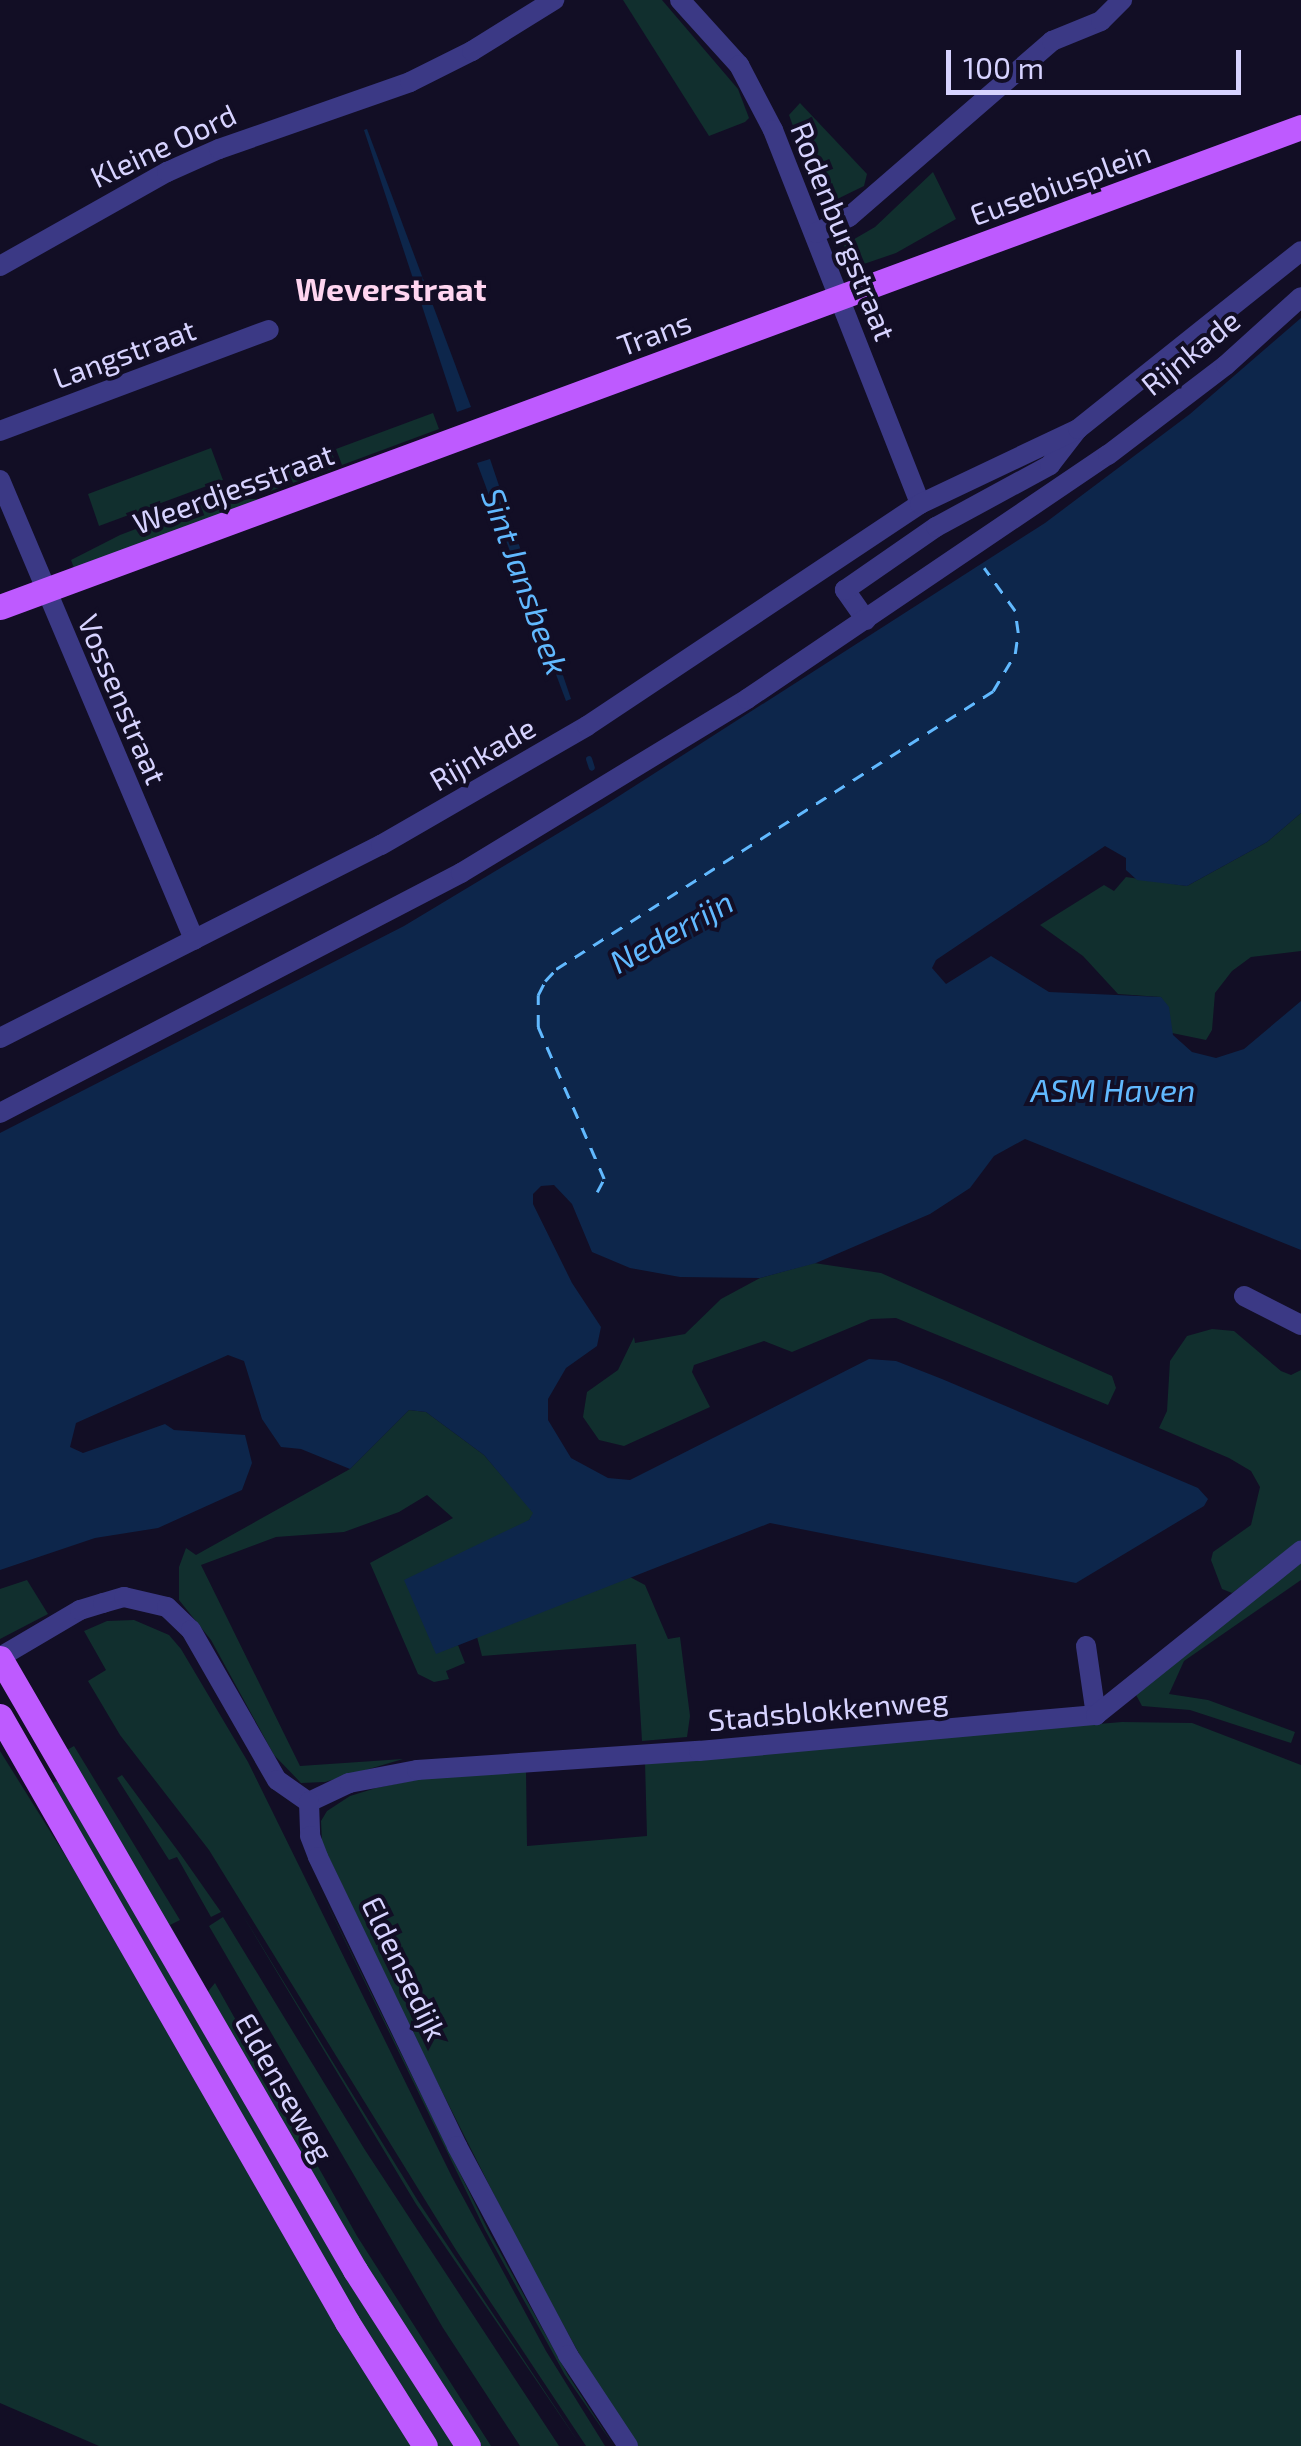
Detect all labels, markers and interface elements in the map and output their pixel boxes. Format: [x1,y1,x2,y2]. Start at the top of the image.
scale bar [951,30,1246,92]
text: 100 m [963,49,1044,85]
street label: Kleine Oord [85,96,241,194]
street label: Rodenburgstraat [784,117,904,345]
street label: Eusebiusplein [965,134,1155,232]
district label: Weverstraat [295,269,487,307]
street label: Rijnkade [1134,302,1246,402]
street label: Trans [612,303,696,363]
street label: Langstraat [48,311,200,395]
street label: Weerdjesstraat [128,435,338,541]
water label: Sint Jansbeek [474,482,578,680]
street label: Vossenstraat [71,609,175,789]
street label: Rijnkade [423,708,541,798]
water label: Nederrijn [603,882,739,980]
water label: ASM Haven [1030,1070,1196,1108]
street label: Stadsblokkenweg [706,1681,950,1737]
street label: Eldensedijk [355,1890,455,2046]
street label: Eldenseweg [228,2006,342,2168]

